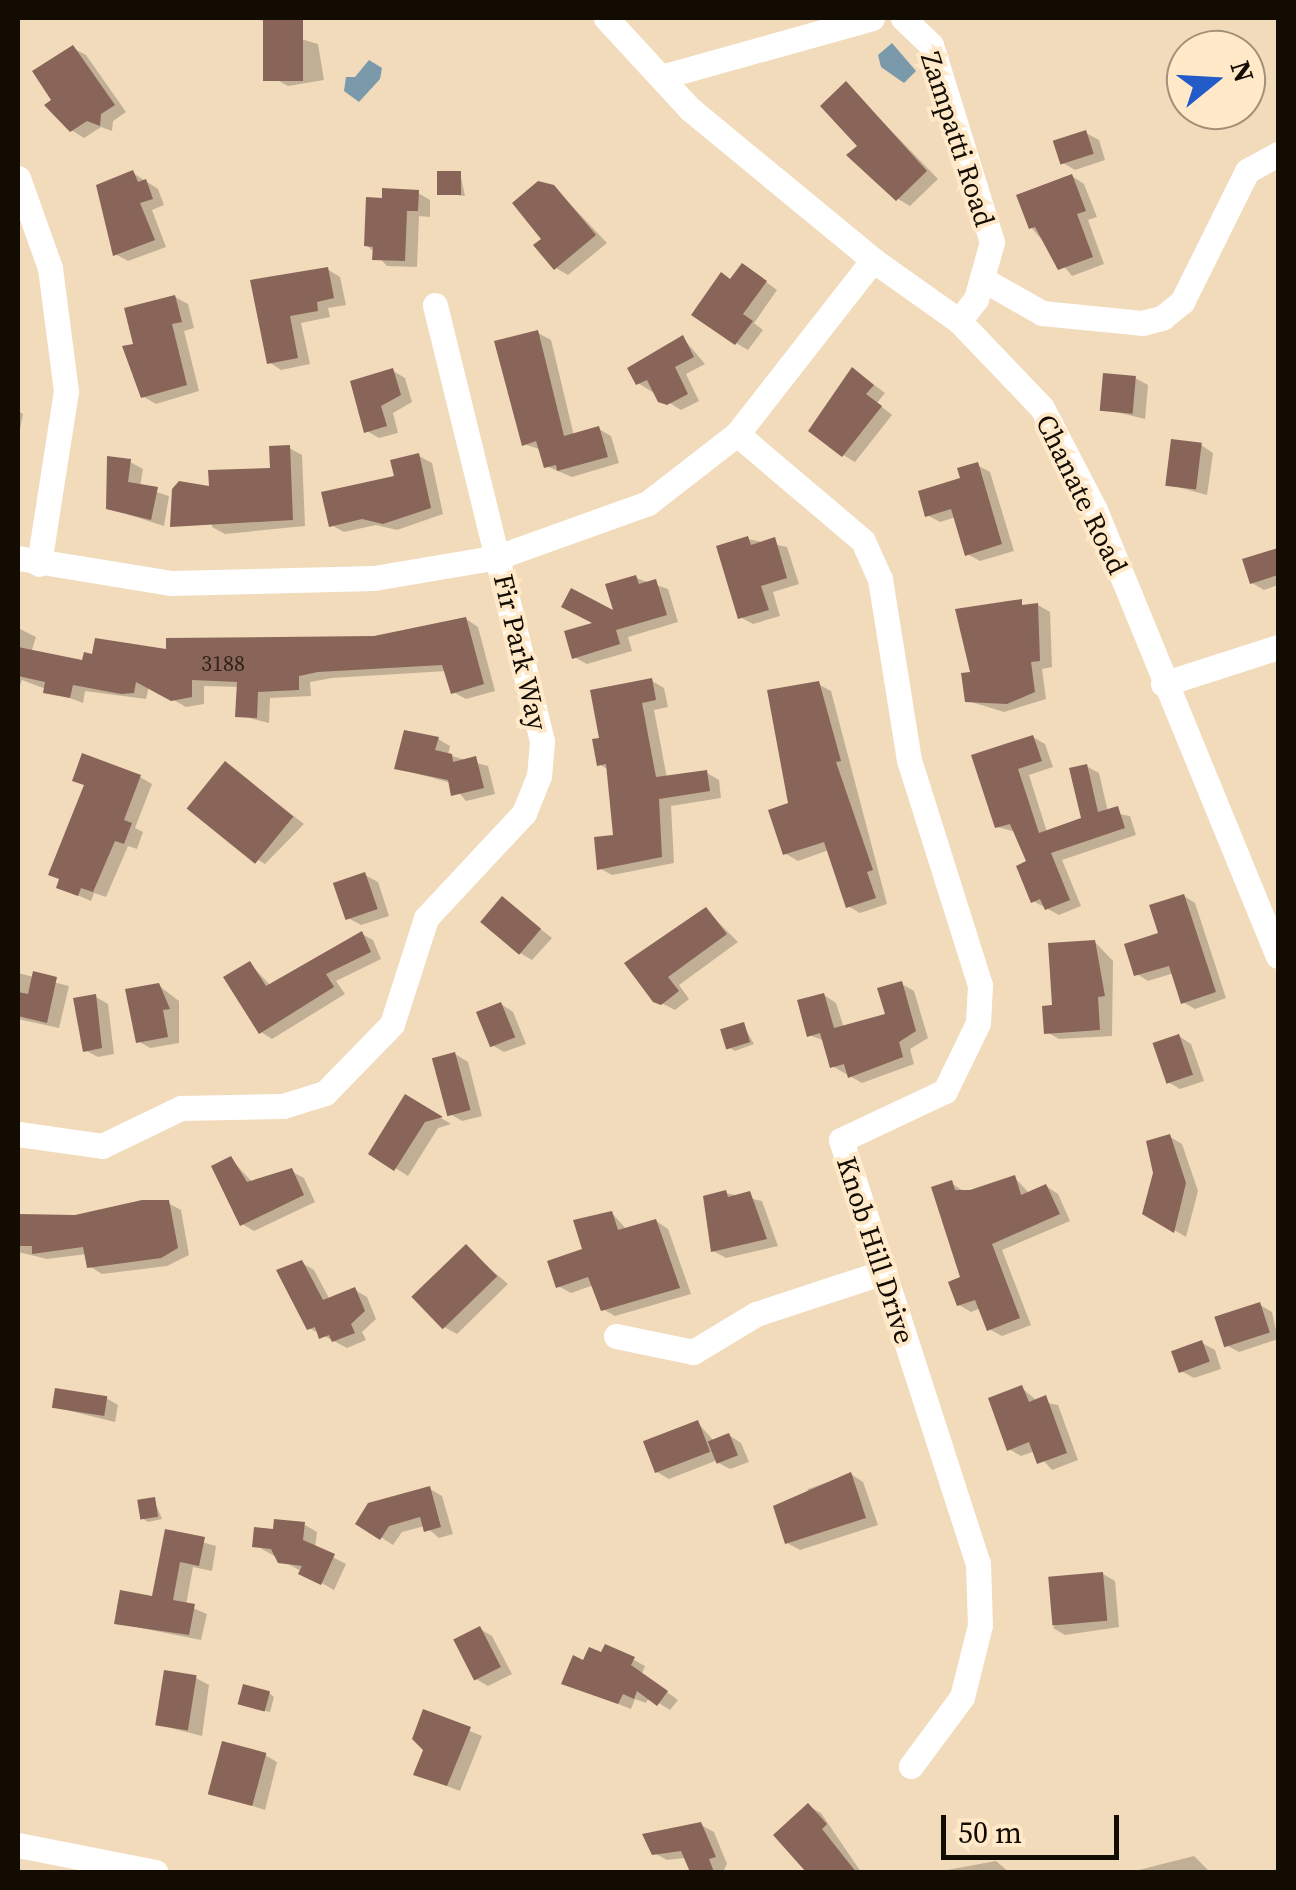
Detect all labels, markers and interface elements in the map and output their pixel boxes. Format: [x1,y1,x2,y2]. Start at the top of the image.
north arrow [1166,30,1266,130]
street label: Zampatti Road [914,47,1002,231]
text: N [1221,56,1264,87]
street label: Chanate Road [1029,409,1135,579]
street label: Fir Park Way [487,570,555,734]
house number: 3188 [201,651,245,677]
street label: Knob Hill Drive [830,1152,922,1348]
scale bar [946,1795,1124,1857]
text: 50 m [958,1812,1022,1853]

